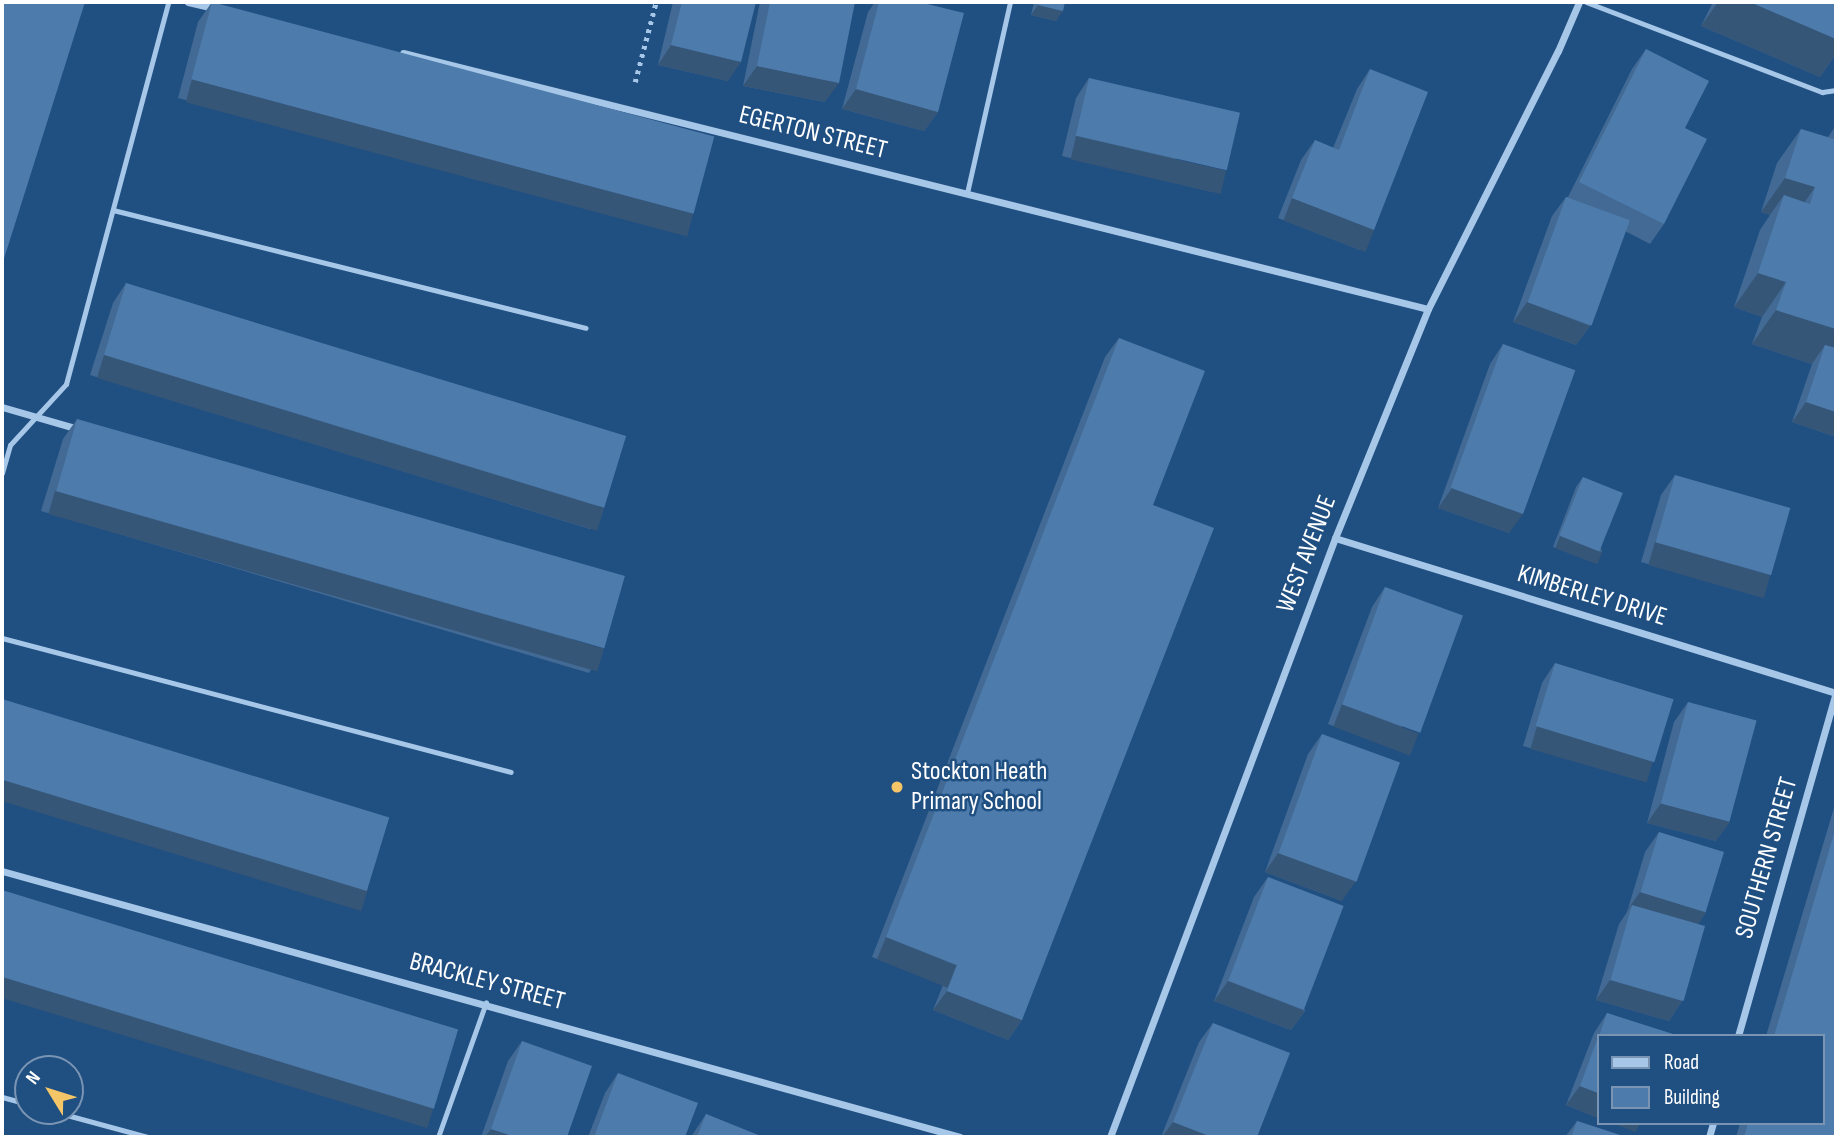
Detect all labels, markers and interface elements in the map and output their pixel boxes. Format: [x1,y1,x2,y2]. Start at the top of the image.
street label: EGERTON STREET [736,100,890,166]
street label: WEST AVENUE [1270,491,1344,617]
street label: KIMBERLEY DRIVE [1514,559,1670,633]
place label: Stockton Heath Primary School [911,756,1047,818]
street label: SOUTHERN STREET [1729,774,1805,942]
marker: Stockton Heath Primary School [889,779,905,795]
street label: BRACKLEY STREET [406,946,568,1018]
legend [1596,1034,1824,1125]
text: Road [1664,1050,1699,1075]
north arrow [14,1055,84,1125]
text: N [21,1067,46,1089]
text: Building [1664,1085,1720,1110]

